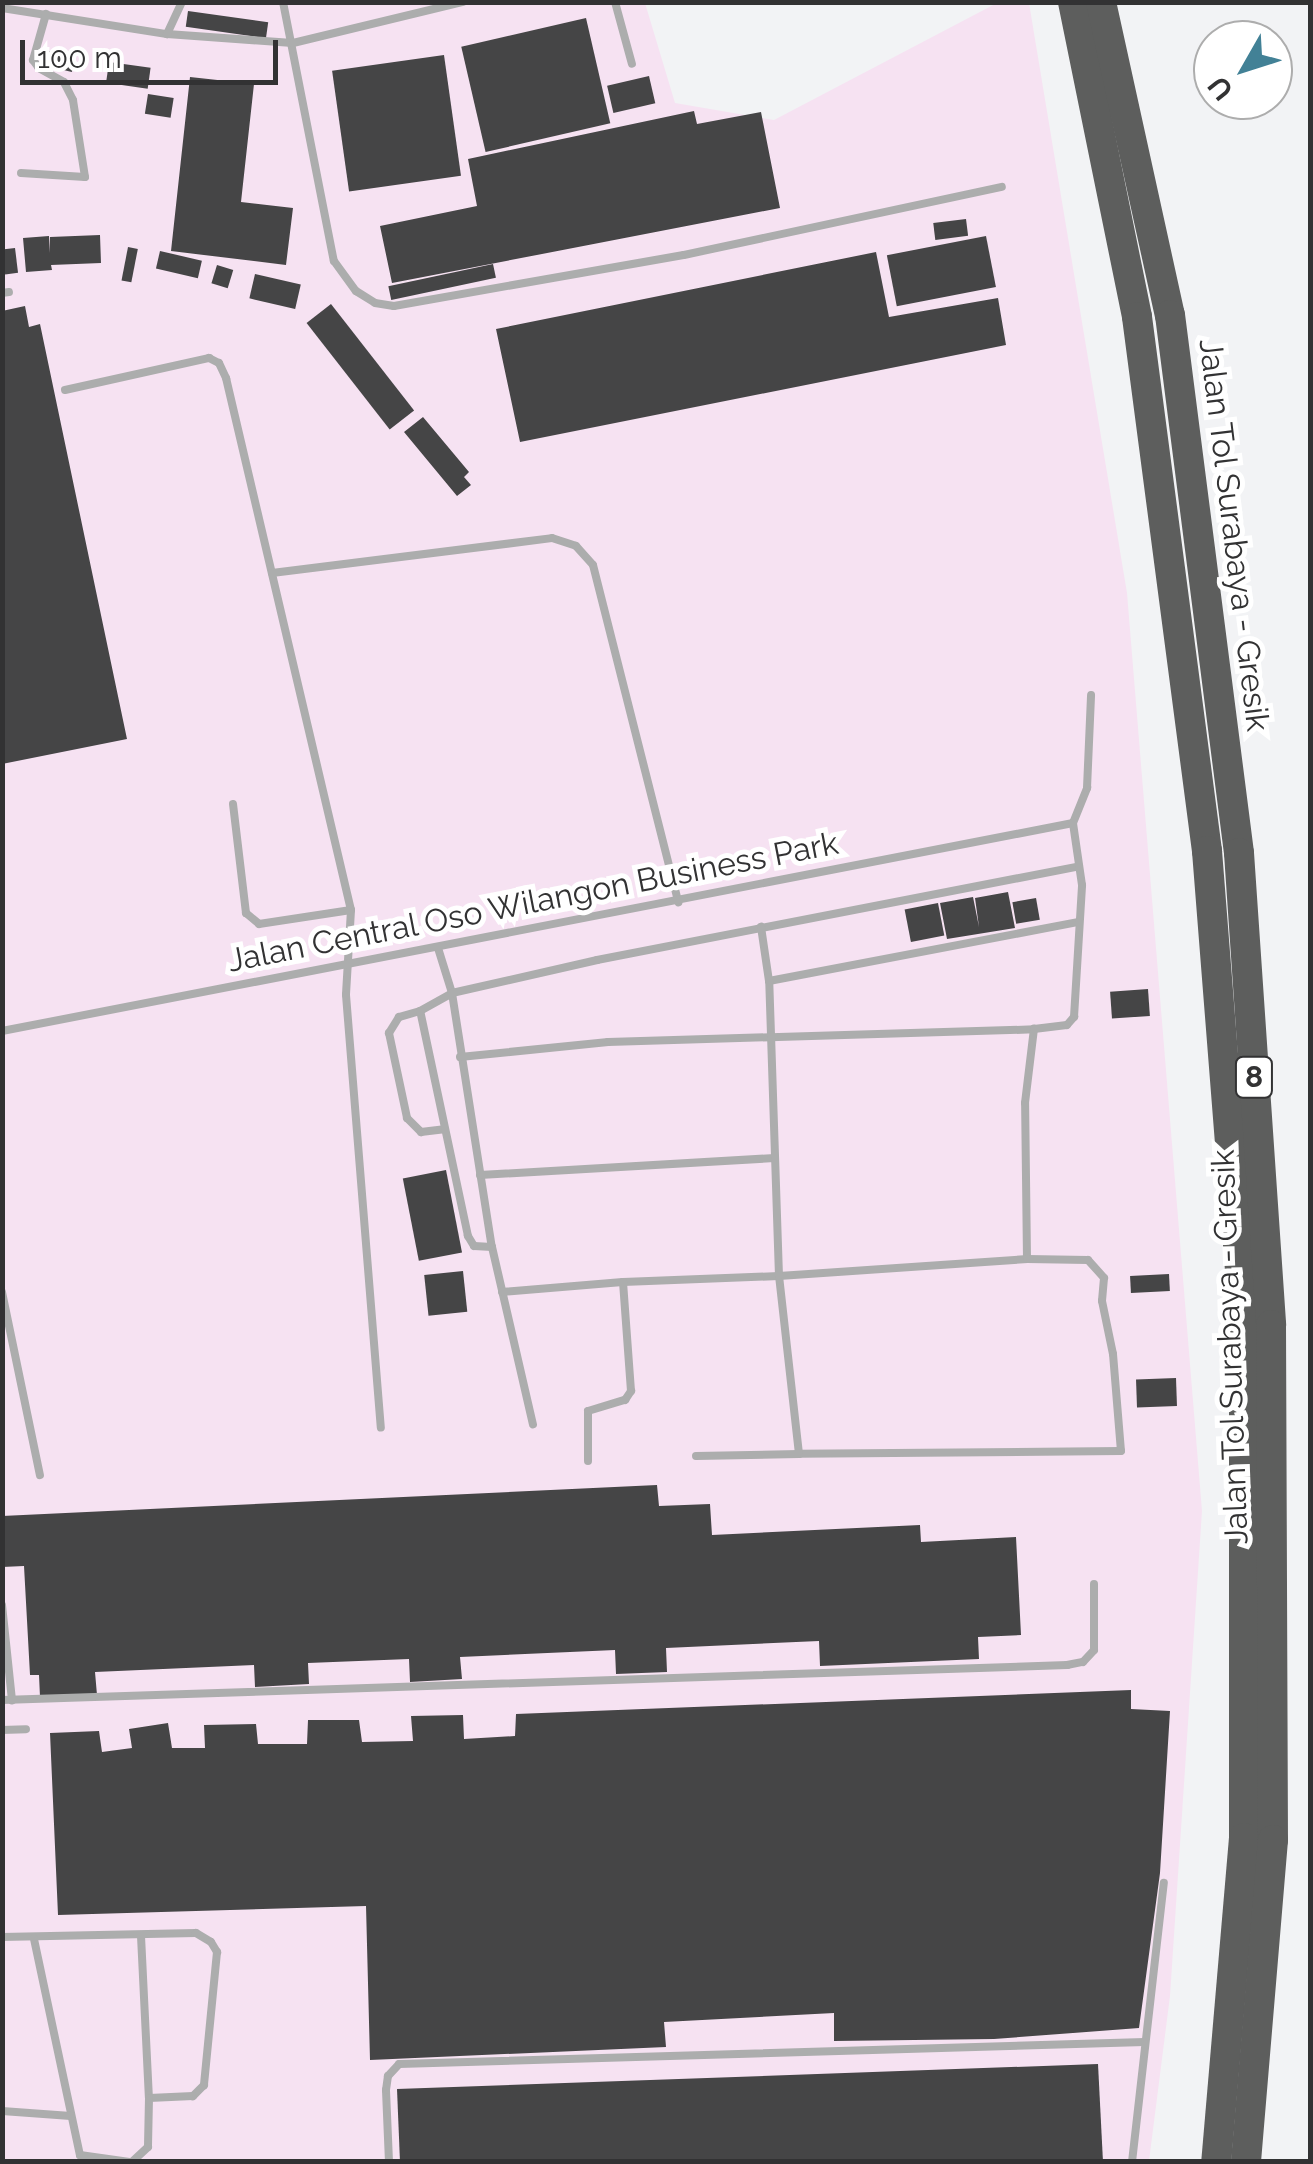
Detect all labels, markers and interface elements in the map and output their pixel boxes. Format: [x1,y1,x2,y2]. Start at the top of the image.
scale bar [25,20,282,82]
north arrow [1193,20,1293,120]
text: 100 m [37,40,122,75]
text: U [1201,69,1240,106]
street label: Jalan Tol Surabaya - Gresik [1191,336,1277,734]
street label: Jalan Central Oso Wilangon Business Park [223,824,843,980]
road number: 8 [1234,1052,1274,1102]
street label: Jalan Tol Surabaya - Gresik [1204,1148,1256,1546]

